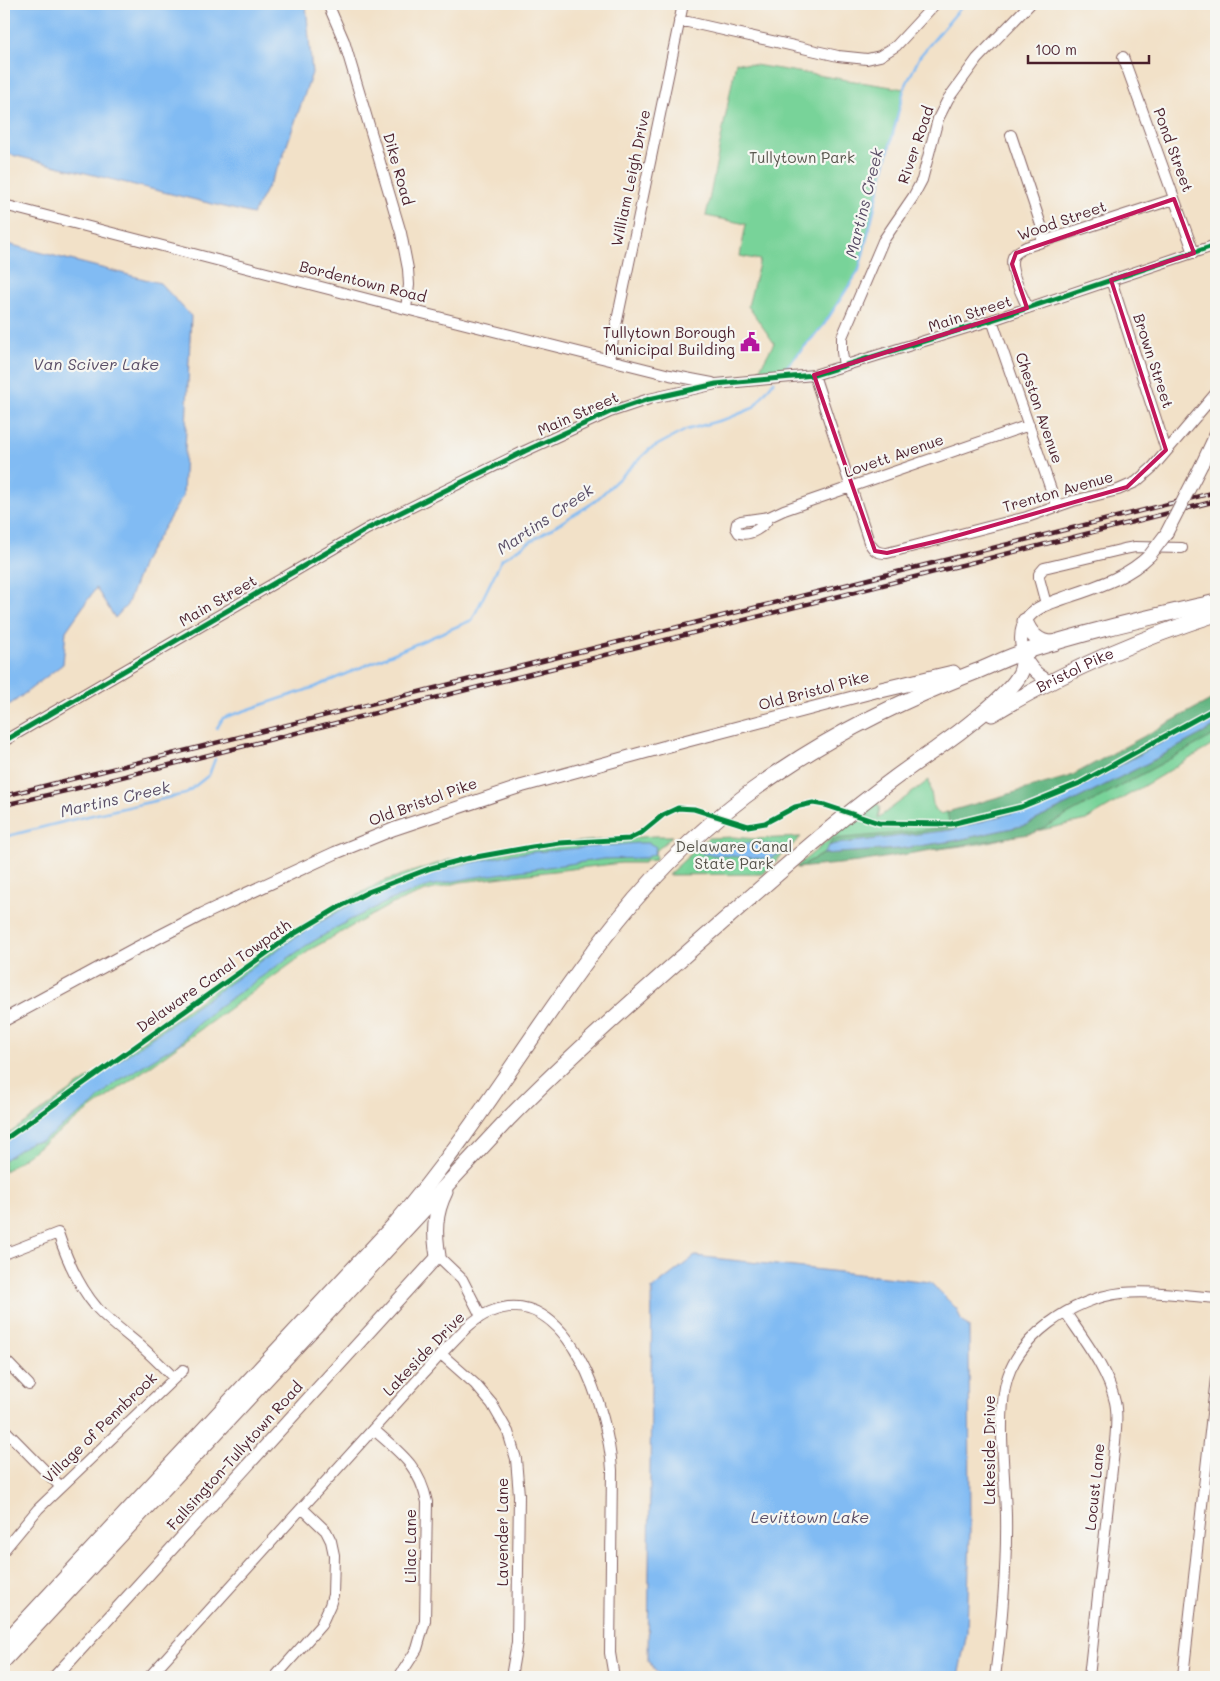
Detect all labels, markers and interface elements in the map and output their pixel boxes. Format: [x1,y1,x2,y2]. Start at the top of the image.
scale bar [1028,32,1149,64]
text: 100 m [1035,39,1077,59]
street label: River Road [892,103,938,186]
street label: Pond Street [1149,105,1198,195]
street label: William Leigh Drive [606,108,654,248]
street label: Dike Road [379,130,419,207]
water label: Martins Creek [840,145,887,260]
park label: Tullytown Park [749,147,855,167]
street label: Wood Street [1014,195,1109,245]
street label: Bordentown Road [298,256,429,307]
street label: Main Street [925,290,1014,336]
street label: Brown Street [1129,311,1179,411]
place label: Tullytown Borough Municipal Building [603,322,735,359]
public building icon: Tullytown Borough Municipal Building [739,331,761,353]
street label: Cheston Avenue [1012,349,1068,466]
water label: Van Sciver Lake [33,353,159,374]
street label: Main Street [534,386,621,440]
street label: Lovett Avenue [841,429,946,481]
street label: Trenton Avenue [1000,466,1115,516]
water label: Martins Creek [492,478,598,559]
street label: Main Street [175,570,260,630]
street label: Bristol Pike [1032,642,1117,697]
street label: Old Bristol Pike [756,666,871,714]
street label: Old Bristol Pike [366,772,480,830]
water label: Martins Creek [58,776,172,821]
park label: Delaware Canal State Park [676,836,792,873]
street label: Delaware Canal Towpath [132,914,295,1036]
street label: Lakeside Drive [378,1307,469,1400]
street label: Village of Pennbrook [38,1368,161,1487]
street label: Fallsington-Tullytown Road [162,1377,307,1534]
street label: Lakeside Drive [979,1395,999,1505]
street label: Locust Lane [1079,1442,1109,1531]
street label: Lavender Lane [492,1478,512,1586]
water label: Levittown Lake [751,1506,869,1527]
street label: Lilac Lane [400,1509,420,1583]

